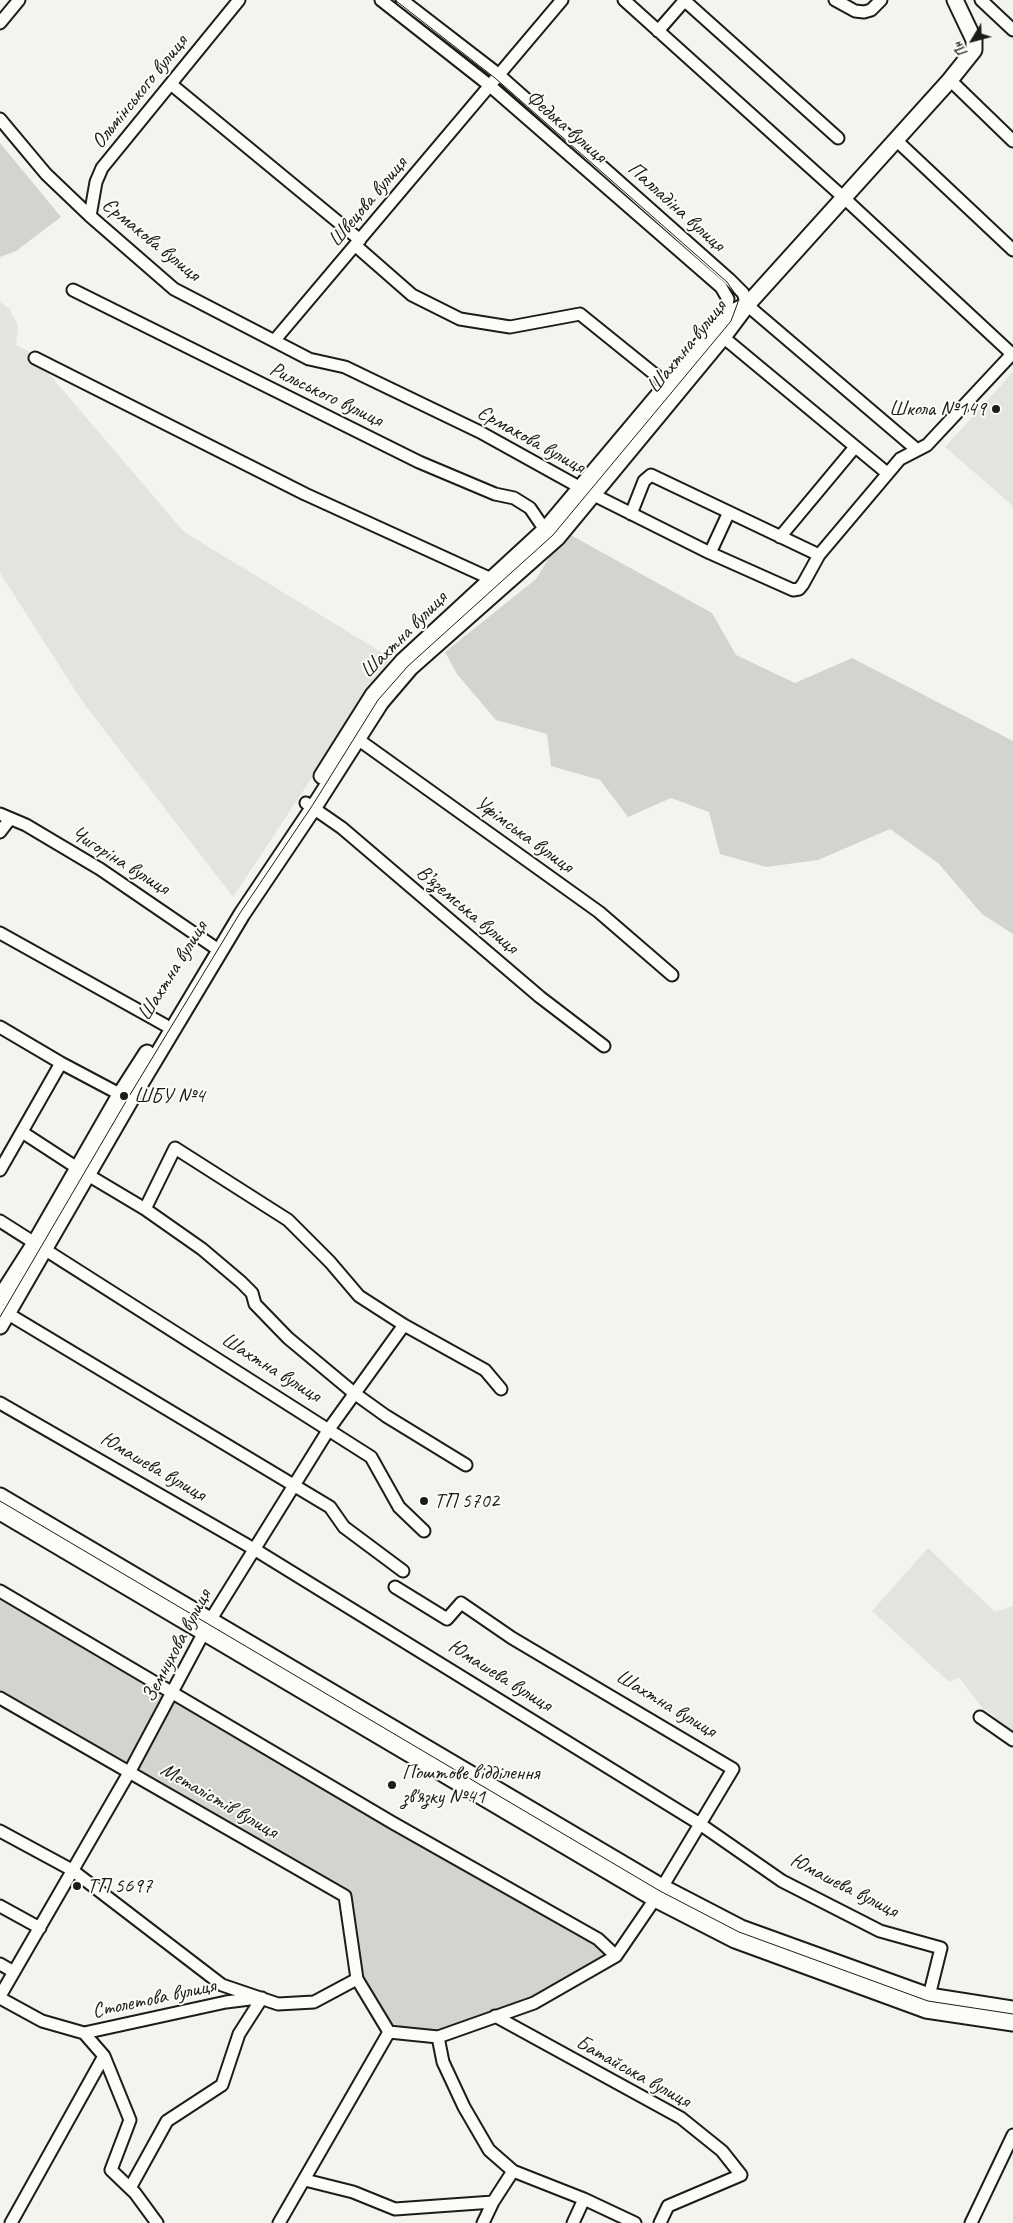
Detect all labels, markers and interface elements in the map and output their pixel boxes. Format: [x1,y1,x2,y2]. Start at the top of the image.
north arrow [948,15,998,65]
street label: Ольмінського вулиця [87,30,193,154]
text: Пн [949,38,972,60]
street label: Федька вулиця [520,85,612,169]
street label: Швецова вулиця [323,152,413,252]
street label: Палладіна вулиця [622,157,730,257]
street label: Єрмакова вулиця [97,193,205,287]
street label: Шахтна вулиця [642,295,732,399]
street label: Рильського вулиця [265,357,387,433]
place label: Школа №149 [889,396,986,422]
street label: Єрмакова вулиця [473,400,589,480]
marker: Школа №149 [990,403,1002,415]
street label: Шахтна вулиця [355,586,453,684]
street label: Уфімська вулиця [470,791,578,879]
street label: Чигоріна вулиця [66,821,174,901]
street label: В’яземська вулиця [411,860,523,960]
street label: Шахтна вулиця [132,916,214,1026]
place label: ШБУ №4 [134,1083,205,1109]
marker: ШБУ №4 [118,1090,130,1102]
street label: Шахтна вулиця [216,1327,326,1409]
street label: Юмашева вулиця [96,1427,210,1507]
place label: ТП 5702 [434,1488,499,1514]
marker: ТП 5702 [418,1495,430,1507]
street label: Земнухова вулиця [137,1585,217,1707]
street label: Юмашева вулиця [443,1634,557,1718]
street label: Шахтна вулиця [611,1664,721,1744]
street label: Металістів вулиця [156,1757,282,1845]
place label: Поштове відділення зв'язку №41 [402,1760,539,1810]
marker: Поштове відділення зв'язку №41 [386,1779,398,1791]
street label: Юмашева вулиця [786,1848,902,1924]
place label: ТП 5697 [87,1873,152,1899]
marker: ТП 5697 [71,1880,83,1892]
street label: Столетова вулиця [90,1974,218,2024]
street label: Батайська вулиця [571,2030,695,2114]

